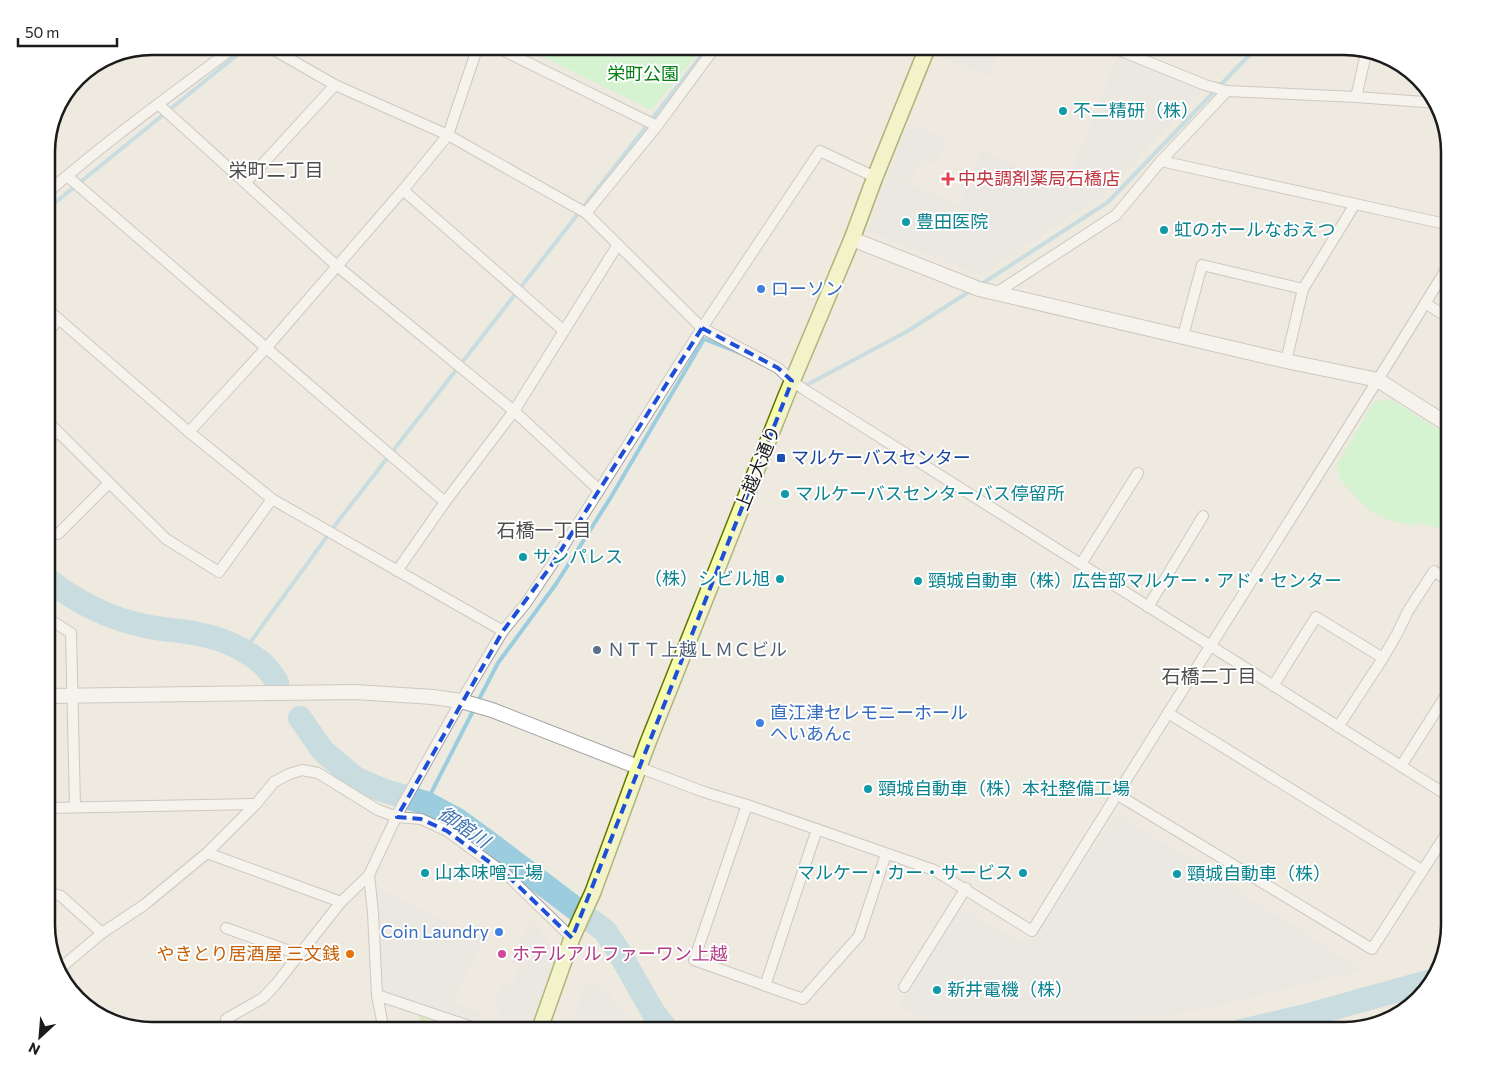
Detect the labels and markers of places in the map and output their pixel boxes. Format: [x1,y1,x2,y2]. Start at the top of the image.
place label: 不二精研（株） [1073,99,1199,121]
marker: 不二精研（株） [1057,105,1069,117]
place label: 中央調剤薬局石橋店 [958,167,1120,189]
marker: 中央調剤薬局石橋店 [942,173,954,185]
place label: 豊田医院 [916,210,988,232]
marker: 豊田医院 [900,216,912,228]
place label: 虹のホールなおえつ [1174,218,1335,240]
marker: 虹のホールなおえつ [1158,224,1170,236]
place label: ローソン [771,277,843,299]
marker: ローソン [755,283,767,295]
place label: マルケーバスセンター [791,446,971,468]
marker: マルケーバスセンター [775,452,787,464]
place label: マルケーバスセンターバス停留所 [795,482,1065,504]
marker: マルケーバスセンターバス停留所 [779,488,791,500]
place label: サンパレス [533,545,623,567]
marker: サンパレス [517,551,529,563]
place label: （株）シビル旭 [644,567,770,589]
place label: 頸城自動車（株）広告部マルケー・アド・センター [928,569,1342,591]
marker: （株）シビル旭 [774,573,786,585]
marker: 頸城自動車（株）広告部マルケー・アド・センター [912,575,924,587]
place label: ＮＴＴ上越ＬＭＣビル [607,638,787,660]
marker: ＮＴＴ上越ＬＭＣビル [591,644,603,656]
place label: 直江津セレモニーホール へいあんc [770,701,968,744]
marker: 直江津セレモニーホール へいあんc [754,717,766,729]
place label: 頸城自動車（株）本社整備工場 [878,777,1130,799]
marker: 頸城自動車（株）本社整備工場 [862,783,874,795]
place label: 山本味噌工場 [435,861,543,883]
place label: マルケー・カー・サービス [797,861,1013,883]
place label: 頸城自動車（株） [1187,862,1331,884]
marker: 山本味噌工場 [419,867,431,879]
marker: マルケー・カー・サービス [1017,867,1029,879]
marker: 頸城自動車（株） [1171,868,1183,880]
place label: Coin Laundry [381,920,489,942]
marker: Coin Laundry [493,926,505,938]
place label: やきとり居酒屋 三文銭 [157,942,340,964]
place label: ホテルアルファーワン上越 [512,942,728,964]
marker: やきとり居酒屋 三文銭 [344,948,356,960]
marker: ホテルアルファーワン上越 [496,948,508,960]
place label: 新井電機（株） [947,978,1073,1000]
marker: 新井電機（株） [931,984,943,996]

